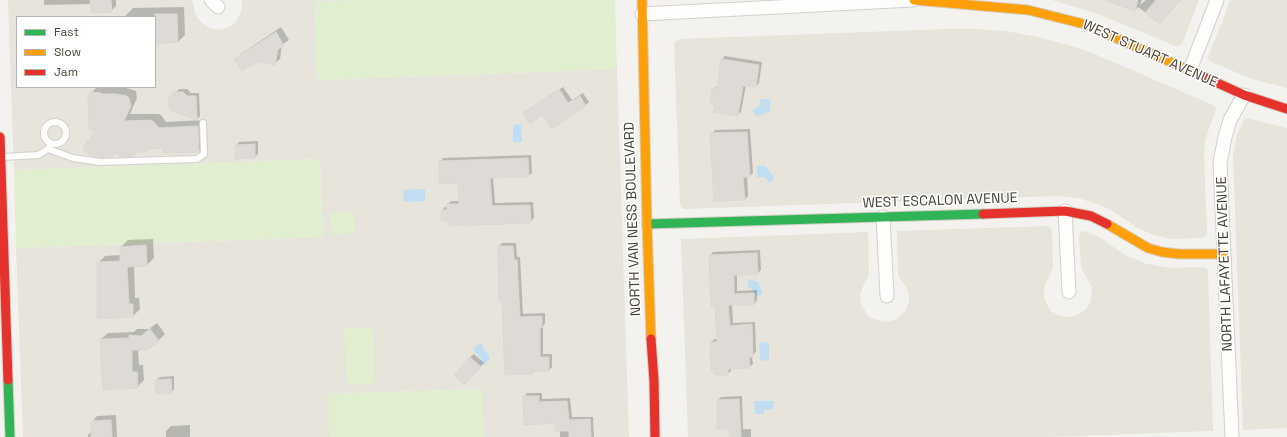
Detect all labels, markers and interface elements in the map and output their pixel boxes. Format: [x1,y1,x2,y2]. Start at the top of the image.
legend [16,16,156,88]
street label: WEST STUART AVENUE [1080,17,1220,91]
text: Fast [54,24,79,40]
text: Slow [54,44,81,60]
text: Jam [54,64,78,80]
street label: NORTH VAN NESS BOULEVARD [621,122,645,316]
street label: NORTH LAFAYETTE AVENUE [1214,176,1236,352]
street label: WEST ESCALON AVENUE [862,190,1018,212]

